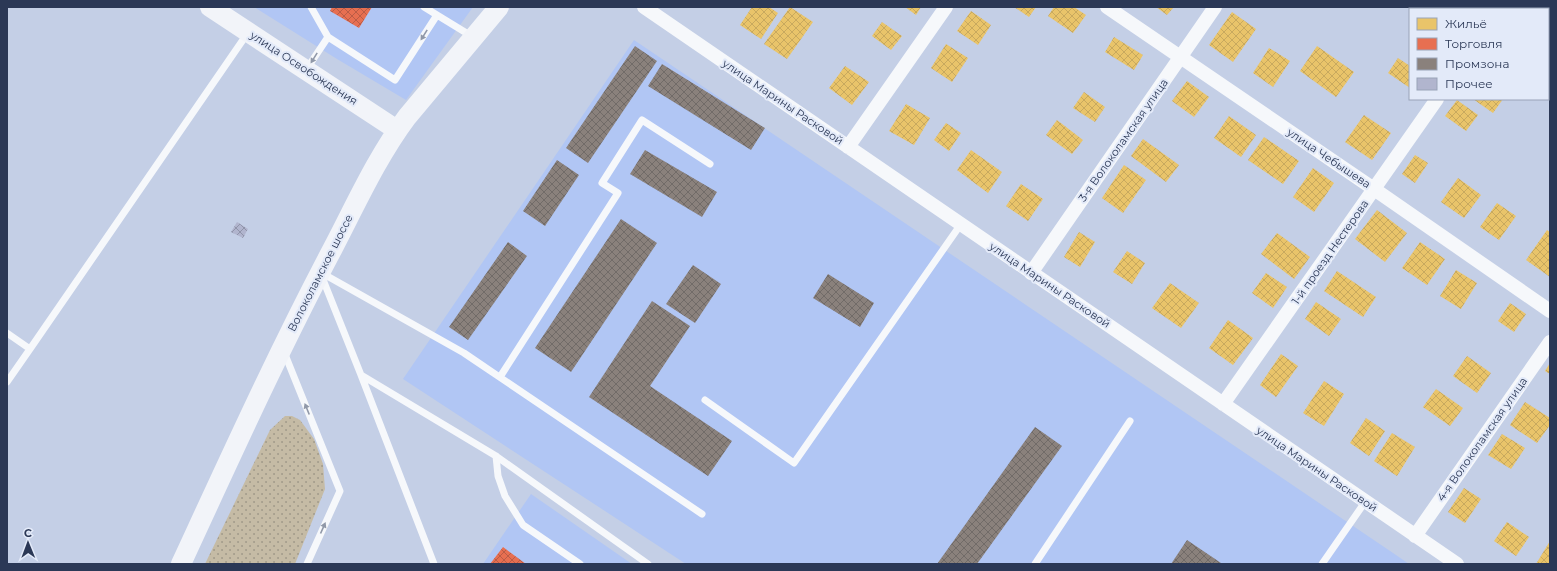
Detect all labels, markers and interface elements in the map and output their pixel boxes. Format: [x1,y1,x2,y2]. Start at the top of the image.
legend [1409,8,1549,100]
text: Жильё [1445,16,1487,31]
street label: улица Освобождения [247,27,360,108]
one-way arrow [420,29,428,40]
text: Торговля [1445,36,1502,51]
one-way arrow [311,52,318,64]
street label: улица Марины Расковой [719,56,846,148]
text: Промзона [1445,56,1509,71]
street label: 3-я Волоколамская улица [1075,76,1171,204]
text: Прочее [1445,76,1493,91]
street label: улица Чебышева [1284,124,1373,191]
street label: 1-й проезд Нестерова [1289,197,1371,307]
street label: Волоколамское шоссе [284,212,356,334]
street label: улица Марины Расковой [986,239,1113,331]
street label: 4-я Волоколамская улица [1434,374,1530,504]
one-way arrow [304,403,310,414]
street label: улица Марины Расковой [1253,423,1380,515]
north arrow [8,523,48,563]
one-way arrow [320,523,326,534]
text: С [24,526,32,540]

